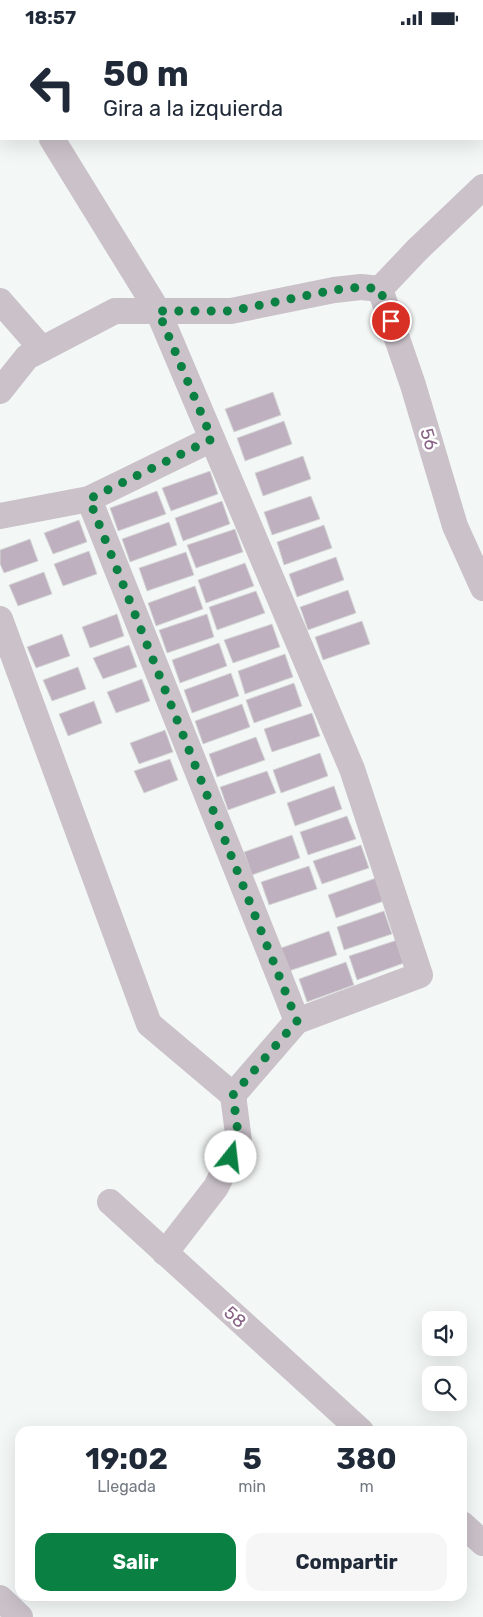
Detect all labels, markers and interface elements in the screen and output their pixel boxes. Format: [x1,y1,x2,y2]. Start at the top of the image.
text: 18:57 [25,6,76,29]
text: 50 m [103,53,189,95]
icon: left [20,55,85,120]
text: Gira a la izquierda [103,95,283,122]
pin [370,300,412,342]
icon: arrive [377,307,405,335]
street label: 56 [415,425,443,453]
position arrow [204,1130,256,1182]
street label: 58 [219,1301,251,1333]
map controls [422,1311,467,1411]
button: sound [422,1311,467,1356]
button: search [422,1366,467,1411]
text: 19:02 [85,1441,168,1477]
text: 5 [242,1441,262,1477]
text: 380 [336,1441,397,1477]
text: Llegada [97,1477,156,1496]
text: min [238,1477,266,1496]
text: m [359,1477,374,1496]
button: Salir [35,1533,236,1591]
button: Compartir [246,1533,447,1591]

